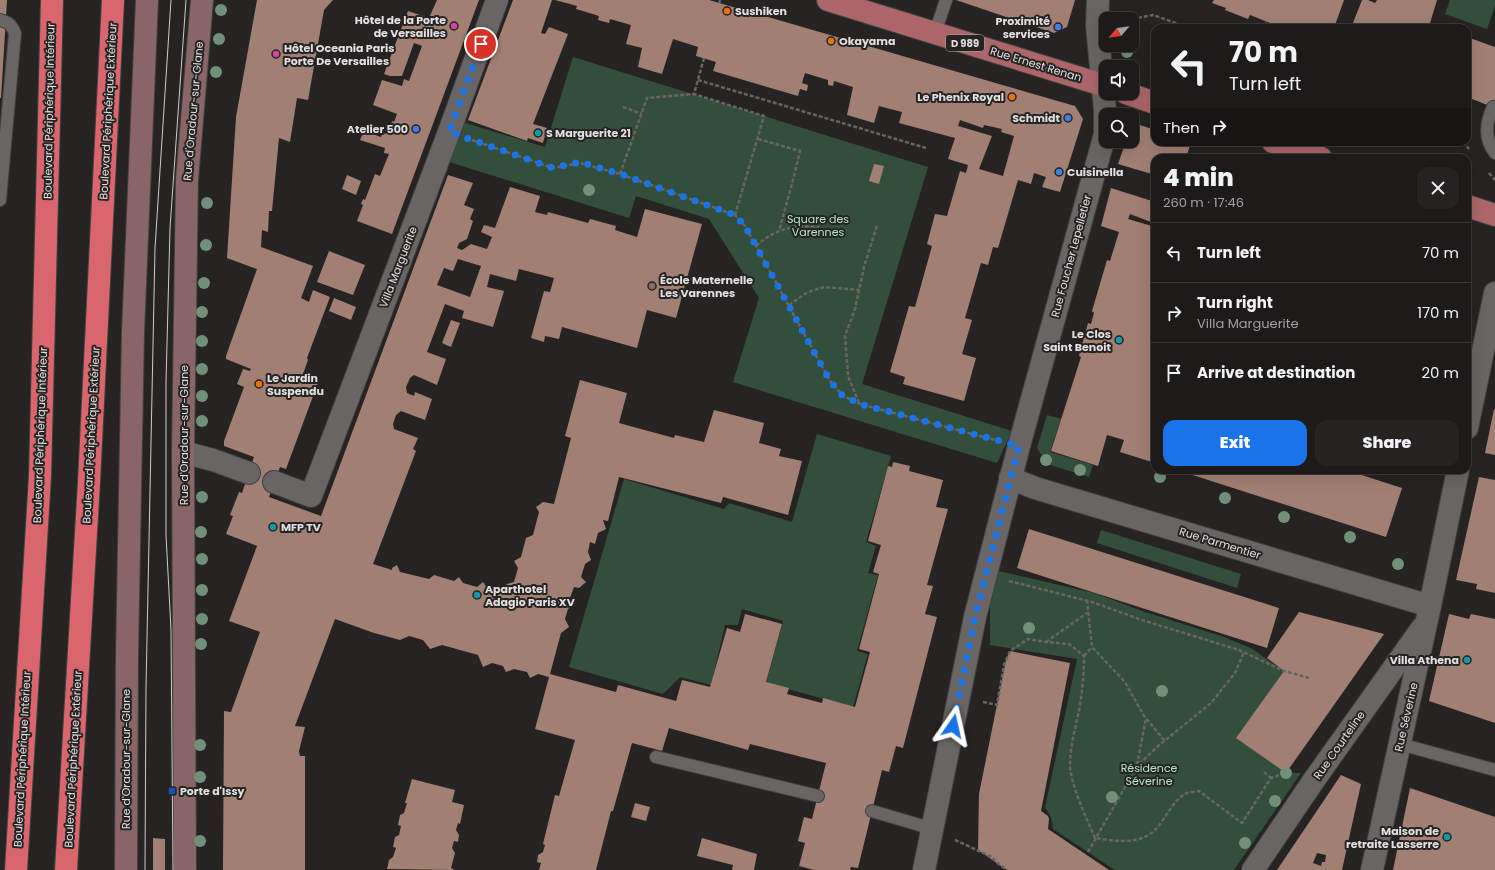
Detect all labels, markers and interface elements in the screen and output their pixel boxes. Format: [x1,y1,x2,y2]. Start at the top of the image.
place label: Sushiken [735,3,787,19]
marker: Sushiken [722,6,732,16]
place label: Hôtel de la Porte de Versailles [355,12,446,41]
north arrow [1099,12,1139,52]
map controls [1099,12,1139,148]
place label: Proximité services [996,13,1050,42]
marker: Hôtel de la Porte de Versailles [449,21,459,31]
street label: Boulevard Périphérique Extérieur [95,22,121,200]
marker: Proximité services [1053,22,1063,32]
street label: Boulevard Périphérique Intérieur [39,23,59,199]
pin [464,27,498,61]
icon: arrive [470,33,492,55]
place label: Okayama [839,33,895,49]
text: 70 m [1229,33,1298,72]
road number: D 989 [946,35,984,51]
marker: Okayama [826,36,836,46]
street label: Rue d'Oradour-sur-Glane [179,40,207,181]
place label: Hôtel Oceania Paris Porte De Versailles [284,40,394,69]
icon: left [1163,40,1215,92]
street label: Rue Ernest Renan [988,42,1084,86]
marker: Hôtel Oceania Paris Porte De Versailles [271,49,281,59]
button: sound [1099,60,1139,100]
text: Turn left [1229,71,1301,96]
place label: Le Phenix Royal [917,89,1004,105]
marker: Le Phenix Royal [1007,92,1017,102]
button: search [1099,108,1139,148]
place label: Schmidt [1012,110,1061,126]
marker: Schmidt [1063,113,1073,123]
icon: right [1208,116,1230,138]
text: Then [1163,117,1200,138]
place label: Atelier 500 [347,121,408,137]
marker: Atelier 500 [411,124,421,134]
place label: S Marguerite 21 [546,125,631,141]
marker: S Marguerite 21 [533,128,543,138]
text: 4 min [1163,161,1234,194]
place label: Cuisinella [1067,164,1124,180]
marker: Cuisinella [1054,167,1064,177]
button: close [1417,167,1459,209]
street label: Rue Foucher Lepelletier [1047,193,1095,319]
text: 260 m · 17:46 [1163,193,1244,212]
park label: Square des Varennes [787,211,849,240]
street label: Villa Marguerite [375,224,421,310]
icon: left [1163,242,1185,264]
text: Turn left [1197,242,1261,263]
text: 70 m [1422,242,1459,263]
place label: École Maternelle Les Varennes [660,272,753,301]
marker: École Maternelle Les Varennes [647,281,657,291]
text: Turn right [1197,292,1273,313]
icon: right [1163,302,1185,324]
text: 170 m [1417,302,1459,323]
text: Villa Marguerite [1197,314,1298,333]
place label: Le Clos Saint Benoit [1043,326,1112,355]
marker: Le Clos Saint Benoit [1114,335,1124,345]
street label: Boulevard Périphérique Extérieur [78,346,104,524]
street label: Boulevard Périphérique Intérieur [29,347,51,523]
icon: arrive [1163,362,1185,384]
text: Arrive at destination [1197,362,1355,383]
text: 20 m [1421,362,1459,383]
street label: Rue d'Oradour-sur-Glane [176,365,192,505]
place label: Le Jardin Suspendu [267,370,324,399]
marker: Le Jardin Suspendu [254,379,264,389]
button: Exit [1163,420,1307,466]
button: Share [1315,420,1459,466]
place label: MFP TV [281,519,321,535]
marker: MFP TV [268,522,278,532]
street label: Rue Parmentier [1177,523,1263,563]
place label: Aparthotel Adagio Paris XV [485,581,575,610]
marker: Aparthotel Adagio Paris XV [472,590,482,600]
place label: Villa Athena [1390,652,1459,668]
marker: Villa Athena [1462,655,1472,665]
street label: Boulevard Périphérique Extérieur [60,670,86,848]
street label: Boulevard Périphérique Intérieur [9,671,35,847]
street label: Rue Séverine [1390,681,1422,753]
street label: Rue d'Oradour-sur-Glane [118,689,134,829]
position arrow [932,705,974,747]
street label: Rue Courteline [1309,707,1369,782]
park label: Résidence Séverine [1121,760,1178,789]
place label: Porte d'Issy [180,783,245,799]
marker: Porte d'Issy [167,786,177,796]
place label: Maison de retraite Lasserre [1346,823,1439,852]
marker: Maison de retraite Lasserre [1442,832,1452,842]

